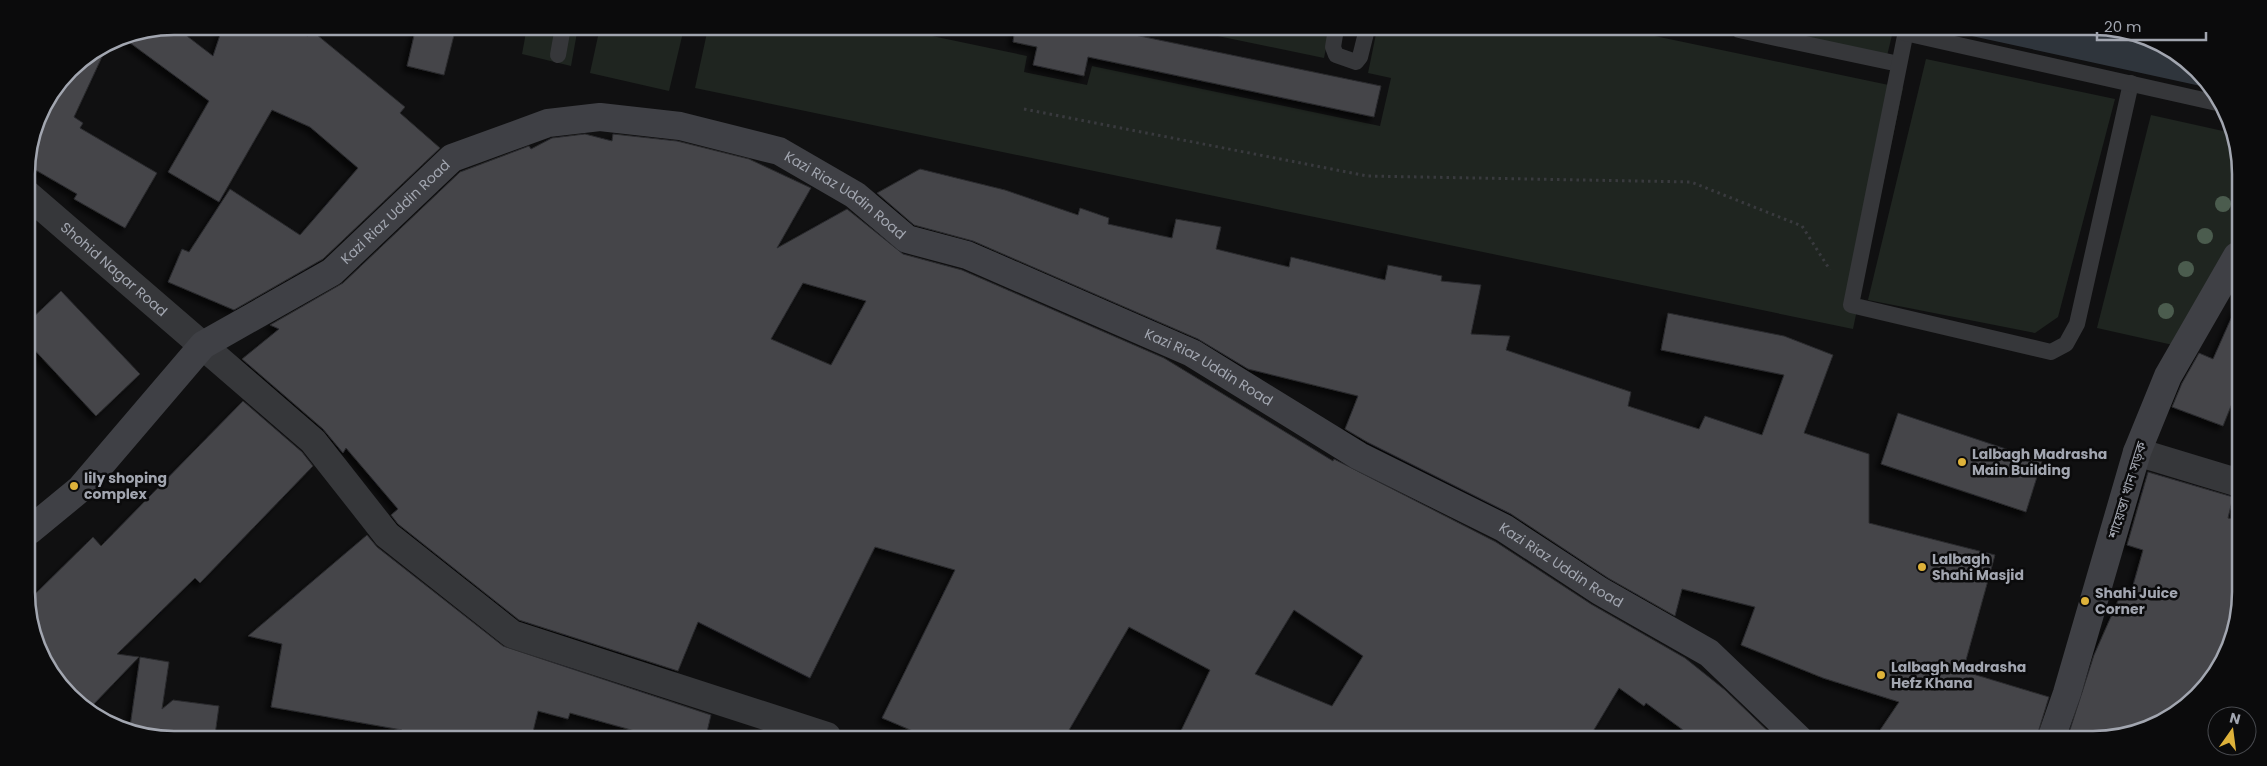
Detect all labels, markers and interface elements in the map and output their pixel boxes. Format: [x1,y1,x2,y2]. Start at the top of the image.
scale bar [2097,10,2206,42]
text: 20 m [2104,16,2142,37]
street label: Kazi Riaz Uddin Road [781,146,910,244]
street label: Kazi Riaz Uddin Road [336,155,454,269]
street label: Shohid Nagar Road [56,217,172,321]
street label: Kazi Riaz Uddin Road [1141,324,1277,410]
street label: শায়েস্তা খান সড়ক [2102,438,2151,542]
place label: Lalbagh Madrasha Main Building [1972,444,2107,480]
marker: Lalbagh Madrasha Main Building [1956,456,1968,468]
place label: lily shoping complex [84,468,167,504]
marker: lily shoping complex [68,480,80,492]
street label: Kazi Riaz Uddin Road [1495,518,1627,612]
place label: Lalbagh Shahi Masjid [1932,549,2024,585]
marker: Lalbagh Shahi Masjid [1916,561,1928,573]
place label: Shahi Juice Corner [2095,583,2178,619]
marker: Shahi Juice Corner [2079,595,2091,607]
place label: Lalbagh Madrasha Hefz Khana [1891,657,2026,693]
marker: Lalbagh Madrasha Hefz Khana [1875,669,1887,681]
north arrow [2207,706,2257,756]
text: N [2228,707,2243,729]

